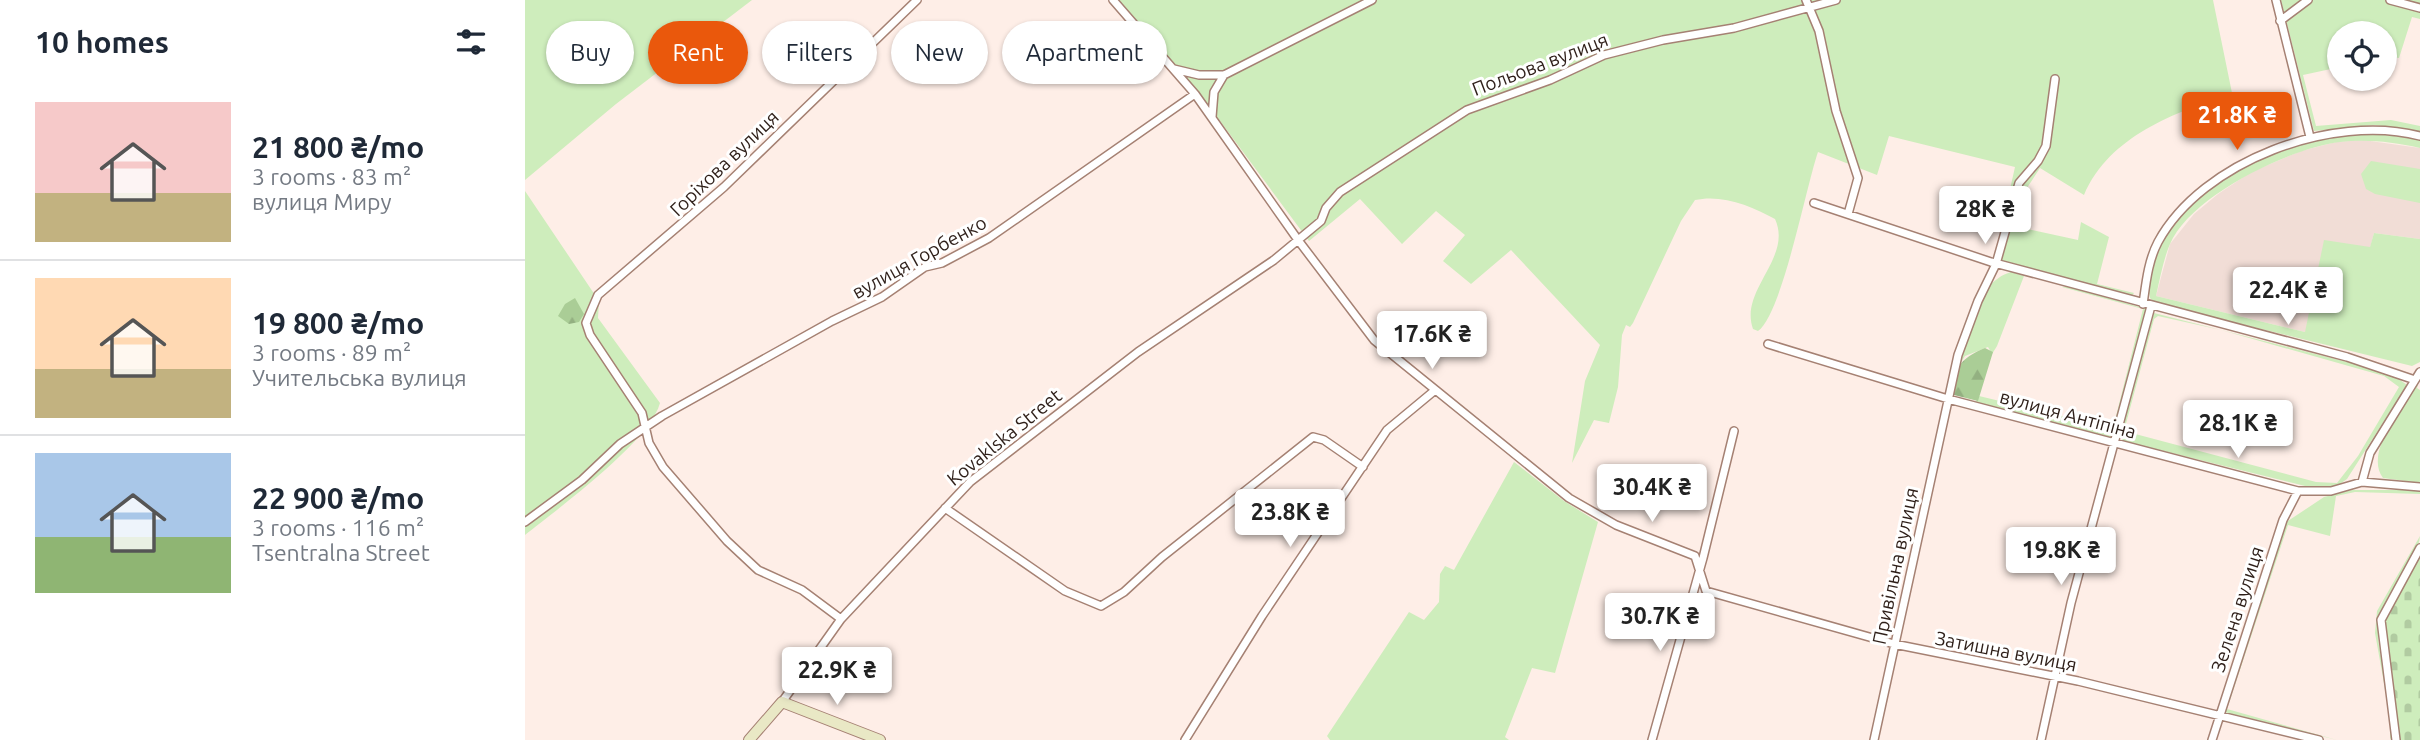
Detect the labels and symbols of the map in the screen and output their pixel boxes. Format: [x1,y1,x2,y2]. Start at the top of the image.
street label: Польова вулиця [1469,28,1611,100]
pin: 21.8K ₴ [2172,92,2302,152]
street label: Горіхова вулиця [665,106,783,220]
pin: 28K ₴ [1936,187,2034,246]
street label: вулиця Горбенко [848,211,990,303]
pin: 22.4K ₴ [2223,268,2353,327]
pin: 17.6K ₴ [1367,312,1497,371]
street label: Kovaklska Street [942,384,1066,490]
street label: вулиця Антіпіна [1997,385,2139,443]
pin: 28.1K ₴ [2173,400,2303,460]
pin: 30.4K ₴ [1587,464,1717,524]
street label: Привільна вулиця [1868,486,1922,646]
pin: 23.8K ₴ [1225,490,1355,549]
pin: 19.8K ₴ [1996,528,2126,587]
street label: Зелена вулиця [2206,543,2268,675]
pin: 30.7K ₴ [1595,594,1725,653]
street label: Затишна вулиця [1933,626,2079,676]
pin: 22.9K ₴ [772,648,902,707]

